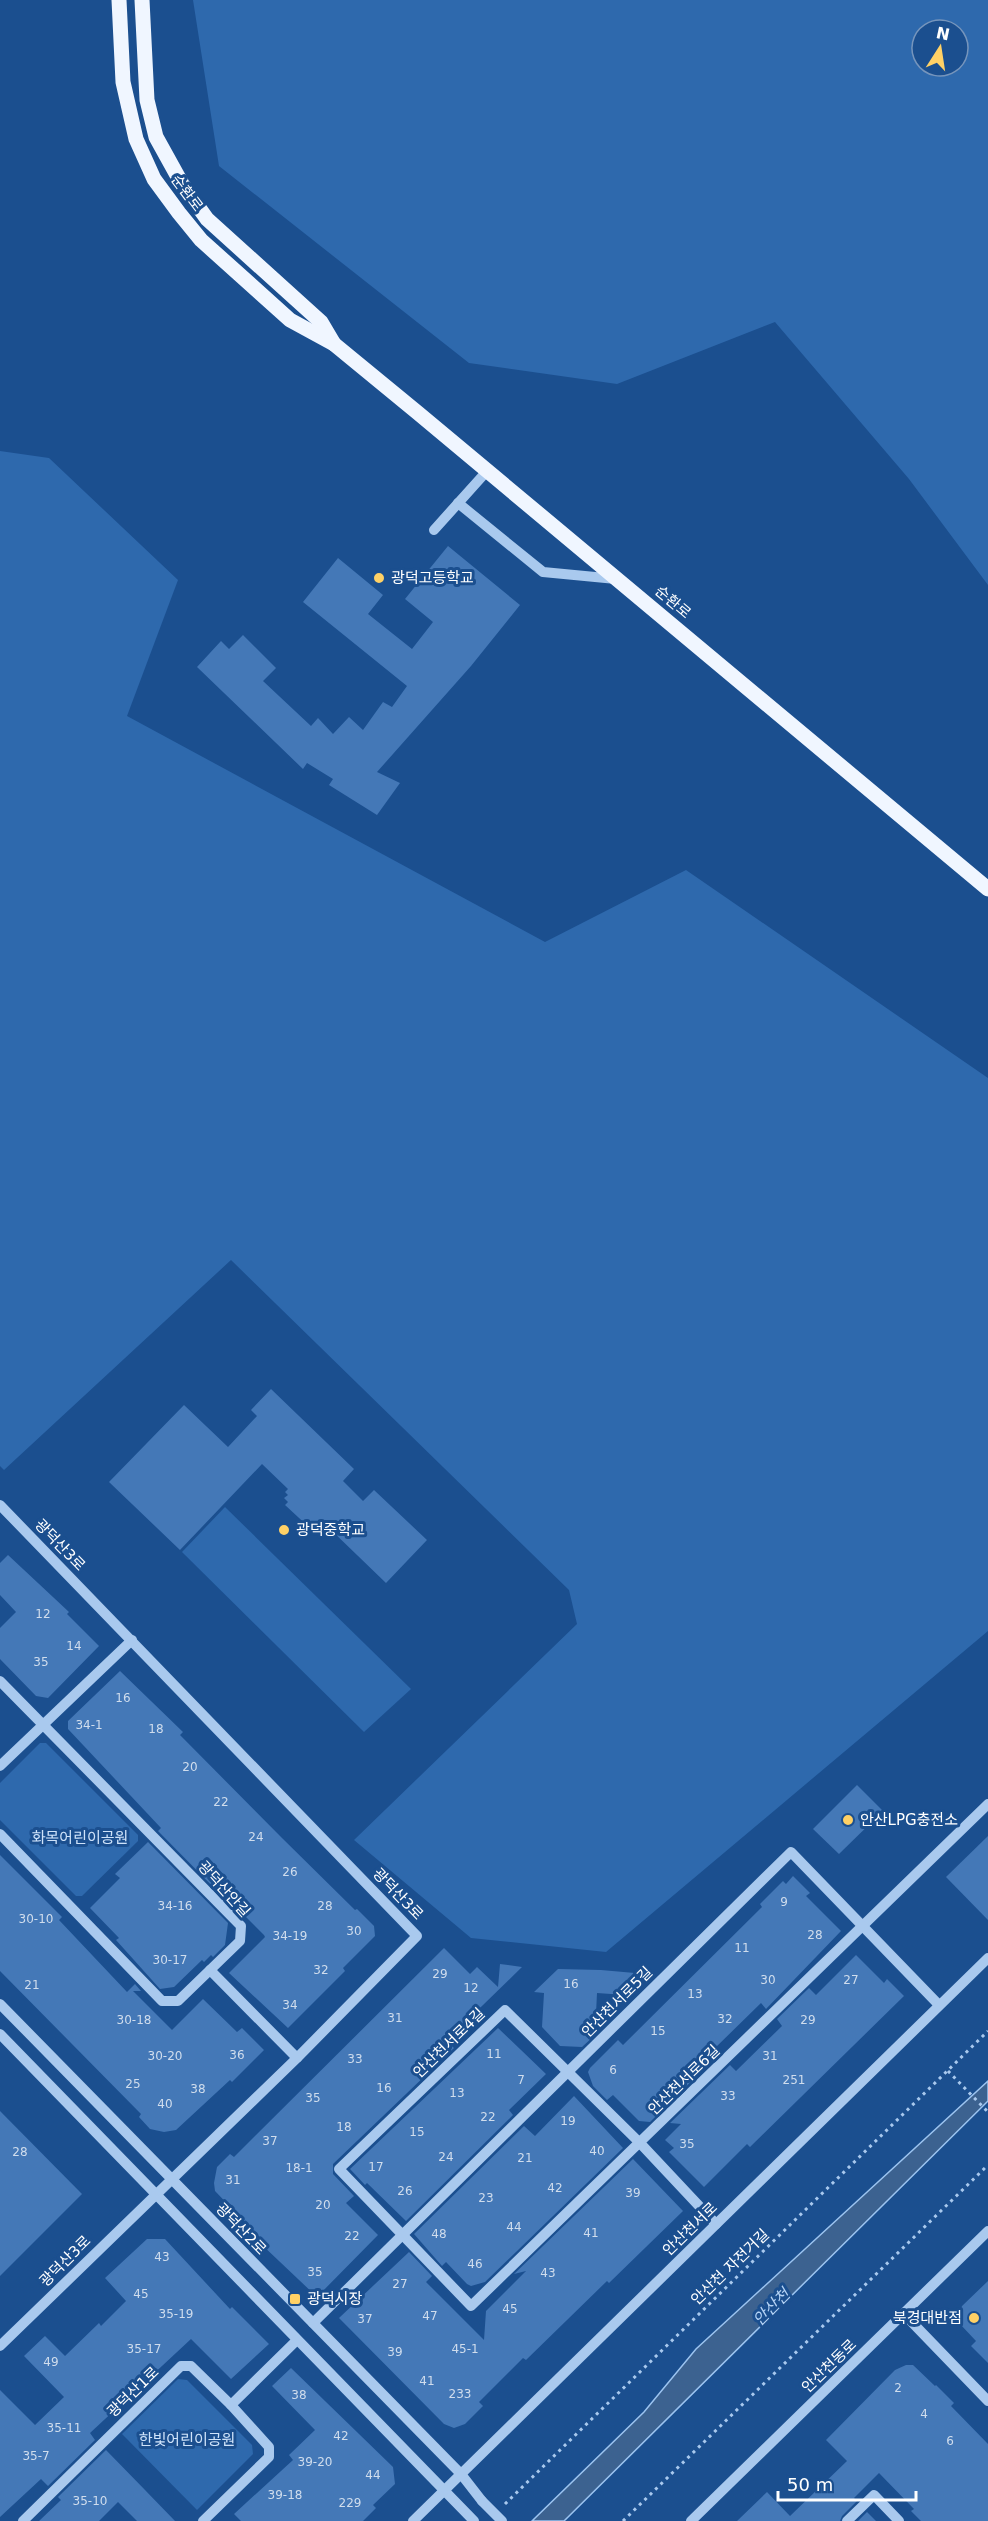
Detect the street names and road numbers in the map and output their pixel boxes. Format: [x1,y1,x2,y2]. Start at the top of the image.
street label: 순환로 [167,171,207,215]
street label: 순환로 [651,582,695,622]
street label: 광덕산3로 [31,1515,89,1575]
street label: 광덕산안길 [194,1857,254,1921]
street label: 광덕산3로 [369,1864,427,1924]
street label: 안산천서로5길 [578,1963,656,2041]
street label: 안산천서로4길 [410,2004,488,2082]
street label: 안산천서로6길 [645,2041,723,2119]
street label: 광덕산2로 [212,2199,270,2259]
street label: 안산천서로 [659,2199,721,2259]
street label: 안산천 자전거길 [687,2225,773,2309]
street label: 광덕산3로 [36,2232,94,2290]
street label: 안산천동로 [798,2336,860,2396]
street label: 광덕산1로 [103,2363,163,2421]

